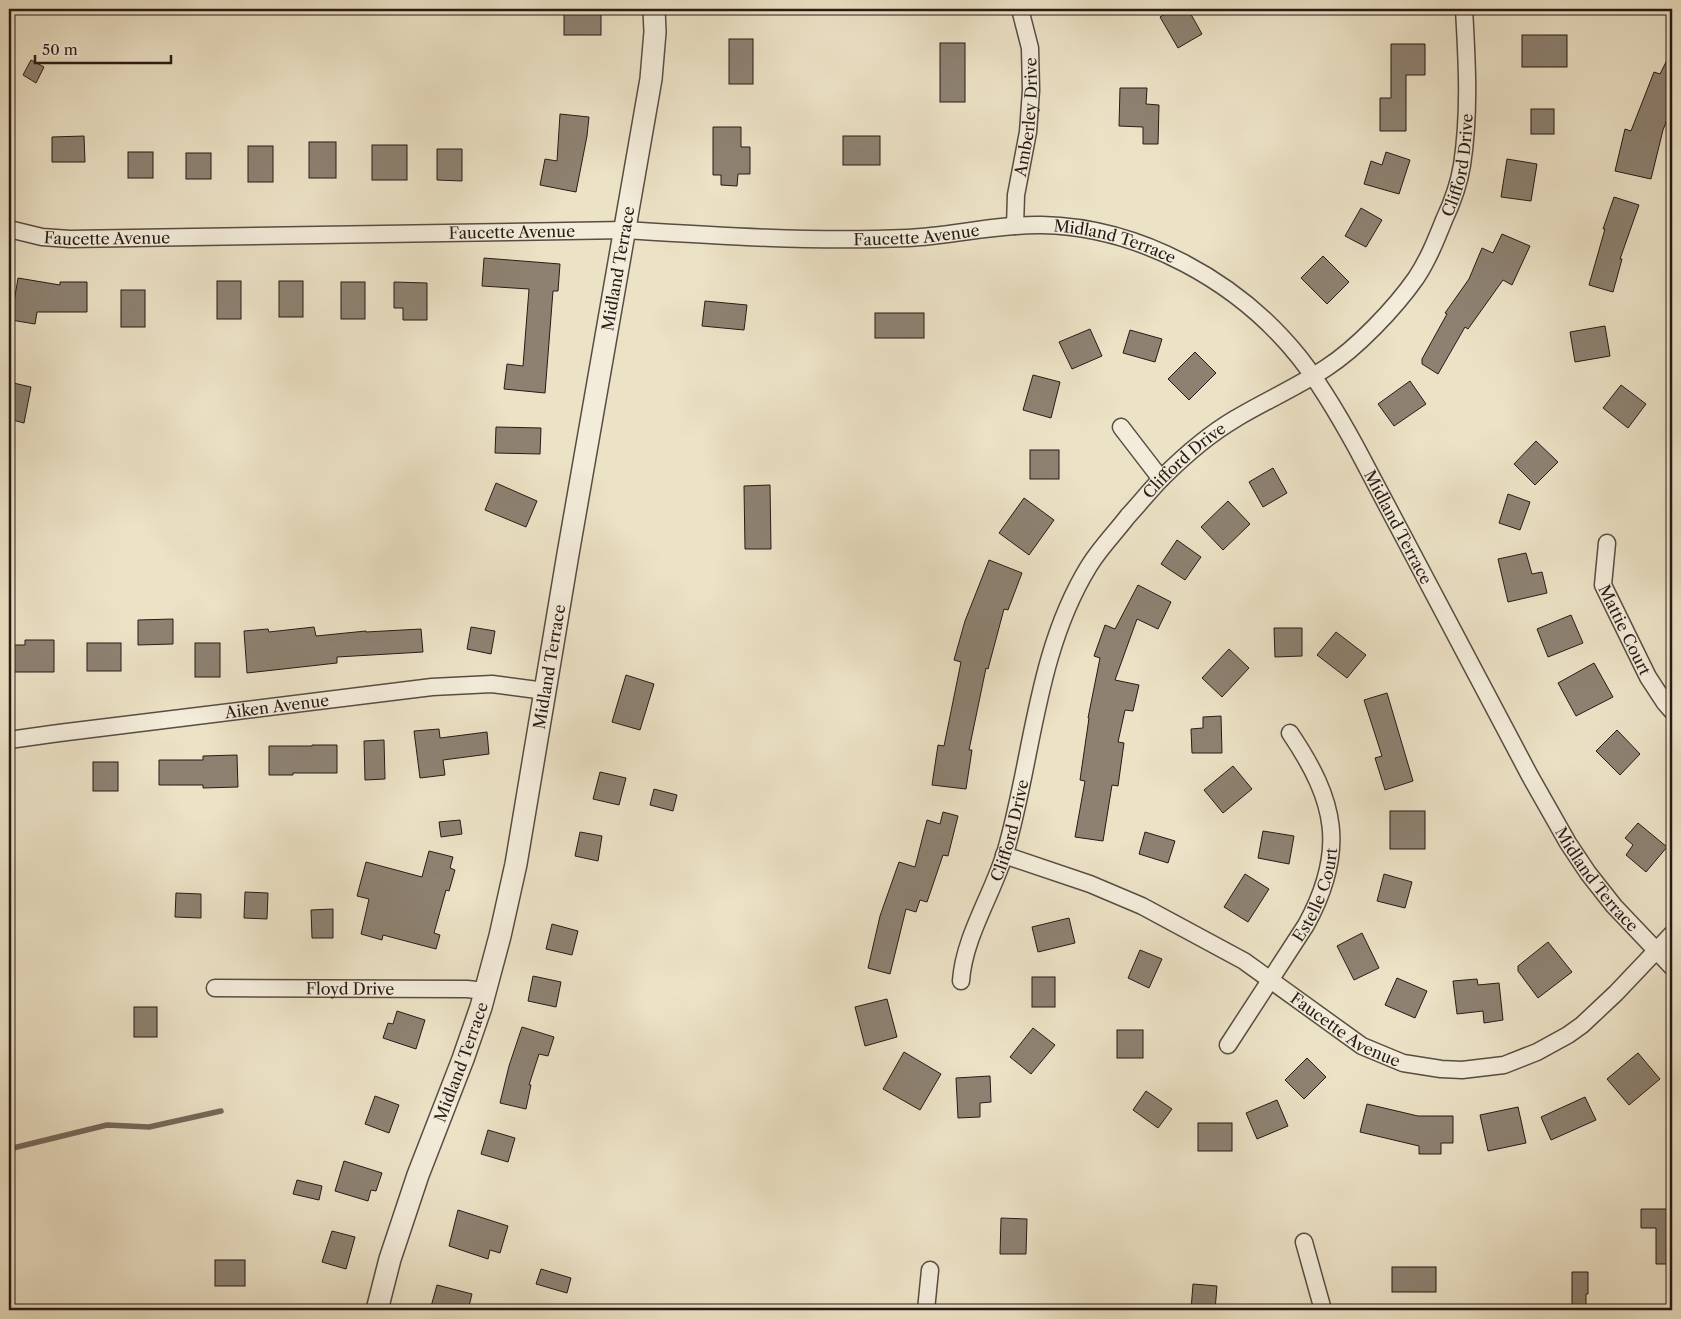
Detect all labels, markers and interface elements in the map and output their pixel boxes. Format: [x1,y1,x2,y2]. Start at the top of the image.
scale bar [35,32,171,64]
text: 50 m [42,40,78,59]
street label: Amberley Drive [1010,57,1041,179]
street label: Clifford Drive [1437,113,1477,220]
street label: Midland Terrace [597,205,639,332]
street label: Midland Terrace [1053,215,1179,267]
street label: Faucette Avenue [853,220,981,249]
street label: Faucette Avenue [449,221,575,243]
street label: Faucette Avenue [43,227,170,249]
street label: Clifford Drive [1138,418,1229,502]
street label: Midland Terrace [1360,466,1437,588]
street label: Mattie Court [1594,581,1656,679]
street label: Midland Terrace [529,603,569,731]
street label: Aiken Avenue [223,690,330,723]
street label: Clifford Drive [986,778,1032,884]
street label: Midland Terrace [1551,823,1643,936]
street label: Estelle Court [1288,847,1341,946]
street label: Floyd Drive [306,978,394,999]
street label: Faucette Avenue [1287,988,1403,1071]
street label: Midland Terrace [430,1000,492,1125]

